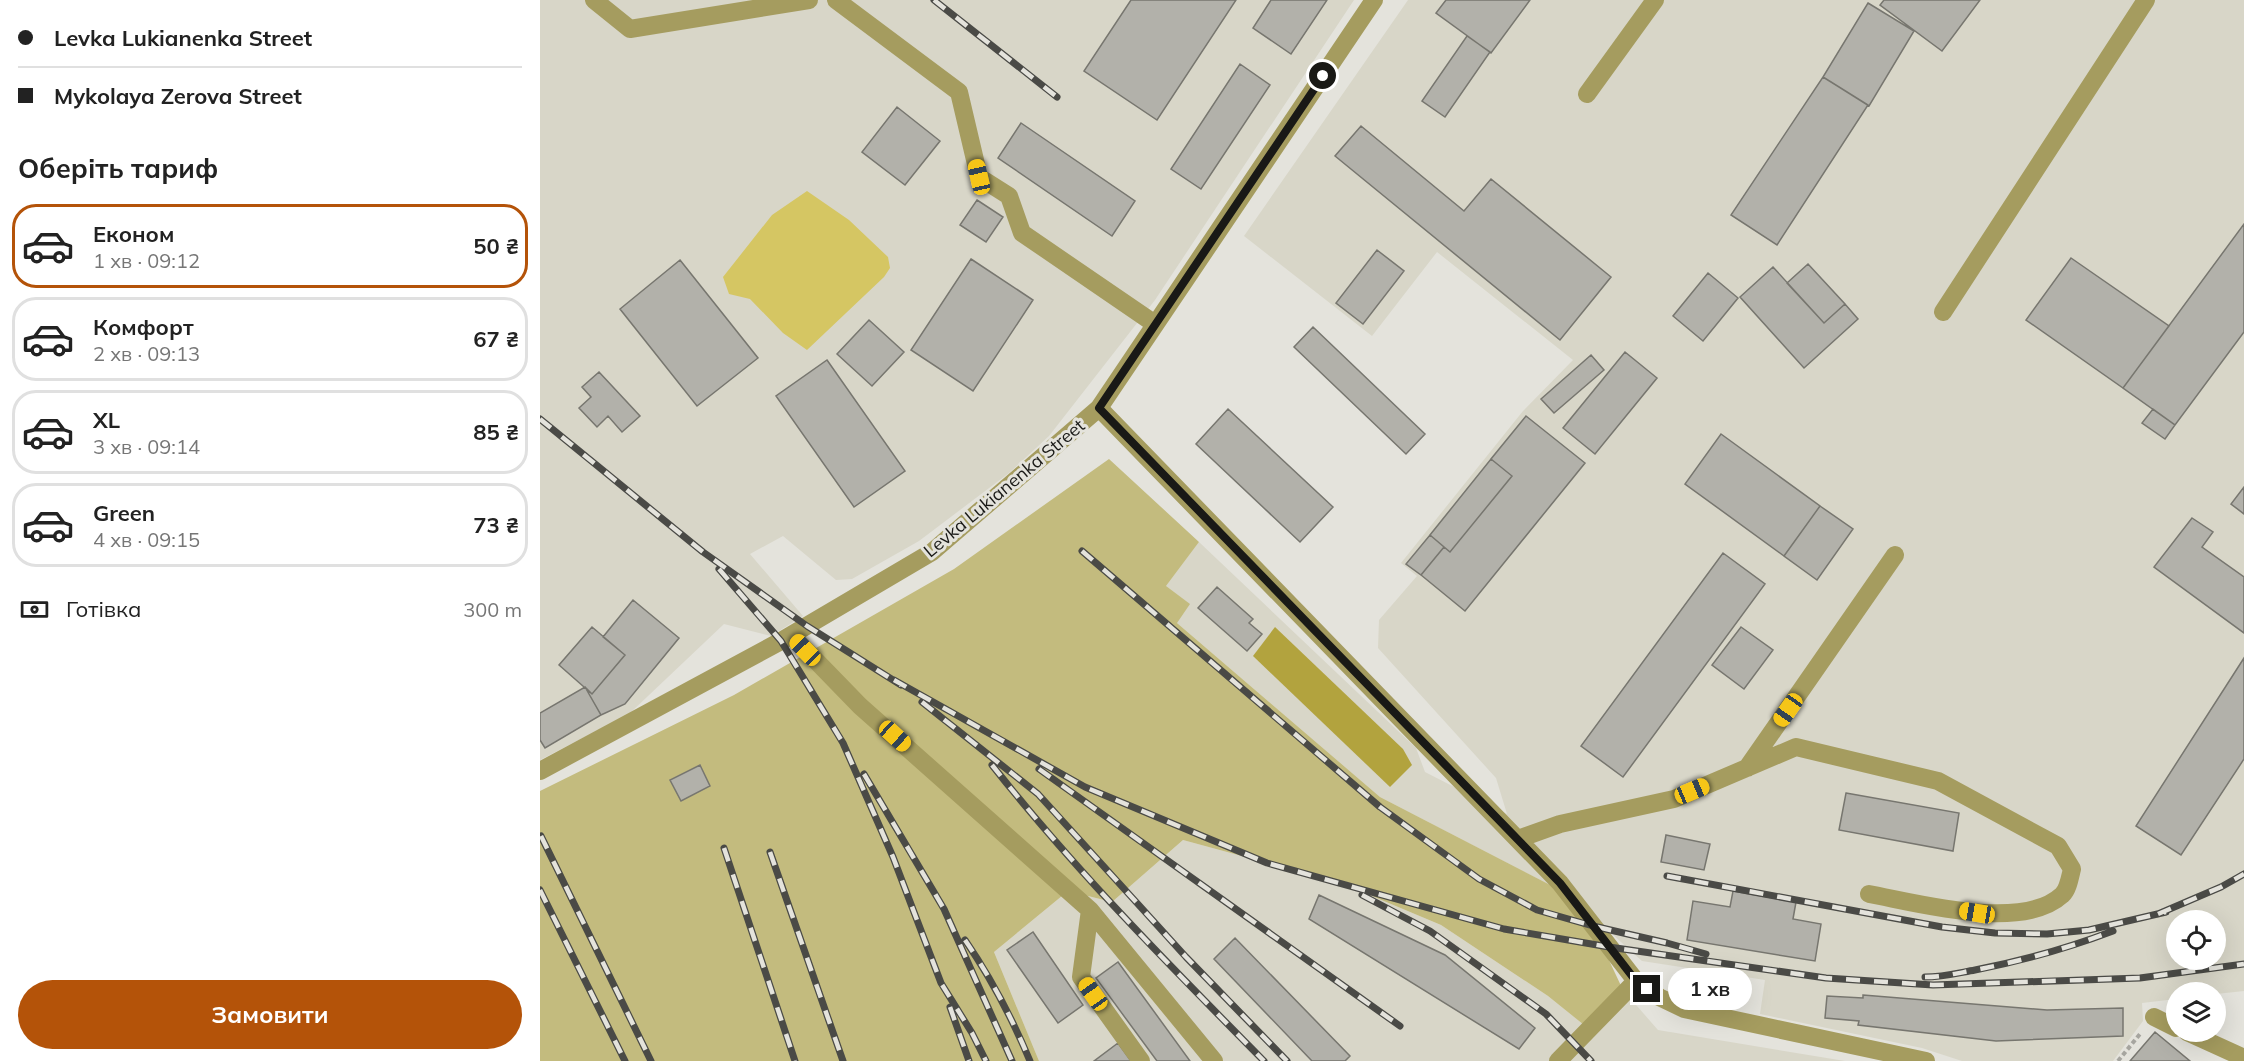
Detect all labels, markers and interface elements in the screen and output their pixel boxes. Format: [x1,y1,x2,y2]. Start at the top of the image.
text: Levka Lukianenka Street [54,24,312,52]
route start [1309,62,1336,89]
text: Mykolaya Zerova Street [54,82,302,110]
text: Оберіть тариф [18,151,218,185]
car [966,157,992,197]
icon: car [21,219,75,273]
text: Економ [93,220,174,248]
text: 50 ₴ [473,232,519,260]
text: 1 хв · 09:12 [93,248,200,273]
icon: car [21,312,75,366]
text: Комфорт [93,313,194,341]
text: 67 ₴ [473,325,519,353]
text: 2 хв · 09:13 [93,341,200,366]
icon: car [21,405,75,459]
text: XL [93,406,120,434]
street label: Levka Lukianenka Street [919,414,1089,562]
text: 85 ₴ [473,418,519,446]
text: 3 хв · 09:14 [93,434,200,459]
icon: car [21,498,75,552]
text: Green [93,499,155,527]
text: 73 ₴ [473,511,519,539]
text: 4 хв · 09:15 [93,527,200,552]
icon: cash [18,593,51,626]
text: Готівка [66,595,141,623]
text: 300 m [463,597,522,622]
car [786,631,824,669]
car [1770,690,1806,730]
car [876,717,914,755]
car [1672,776,1712,806]
car [1958,901,1996,925]
map controls [2166,910,2226,1042]
button: locate [2166,910,2226,970]
callout: 1 хв [1668,968,1752,1010]
car [1075,974,1111,1014]
route end [1633,975,1660,1002]
text: 1 хв [1690,976,1730,1001]
button: Замовити [18,980,522,1049]
button: layers [2166,982,2226,1042]

